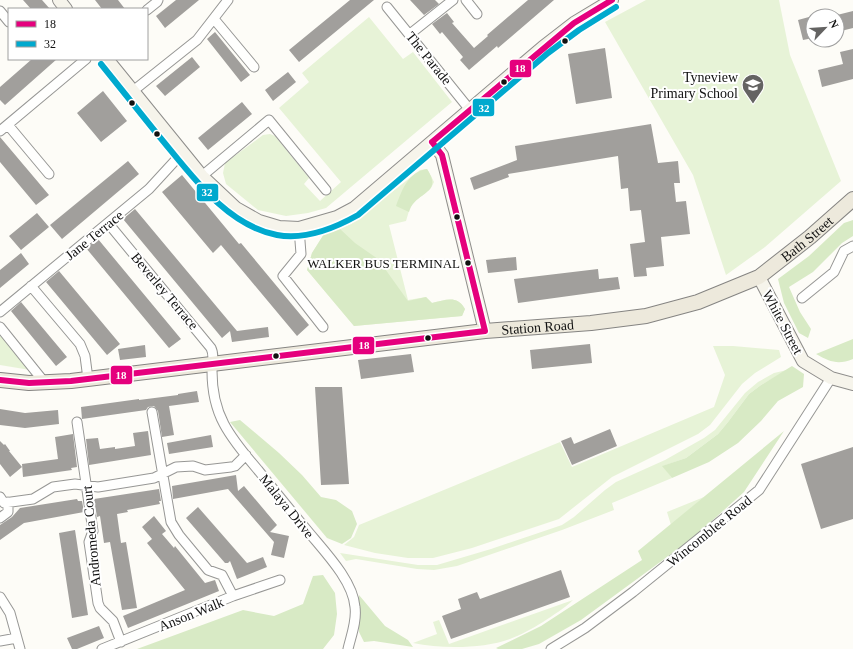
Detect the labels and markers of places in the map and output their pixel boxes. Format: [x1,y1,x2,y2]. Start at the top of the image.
unlabelled marker [560,36,570,46]
place label: Tyneview Primary School [651,70,739,101]
school or university icon: Tyneview Primary School [740,72,766,105]
unlabelled marker [499,77,509,87]
unlabelled marker [127,98,137,108]
unlabelled marker [152,129,162,139]
unlabelled marker [452,212,462,222]
place label: WALKER BUS TERMINAL [307,256,460,271]
marker: WALKER BUS TERMINAL [463,258,473,268]
unlabelled marker [423,333,433,343]
unlabelled marker [271,351,281,361]

